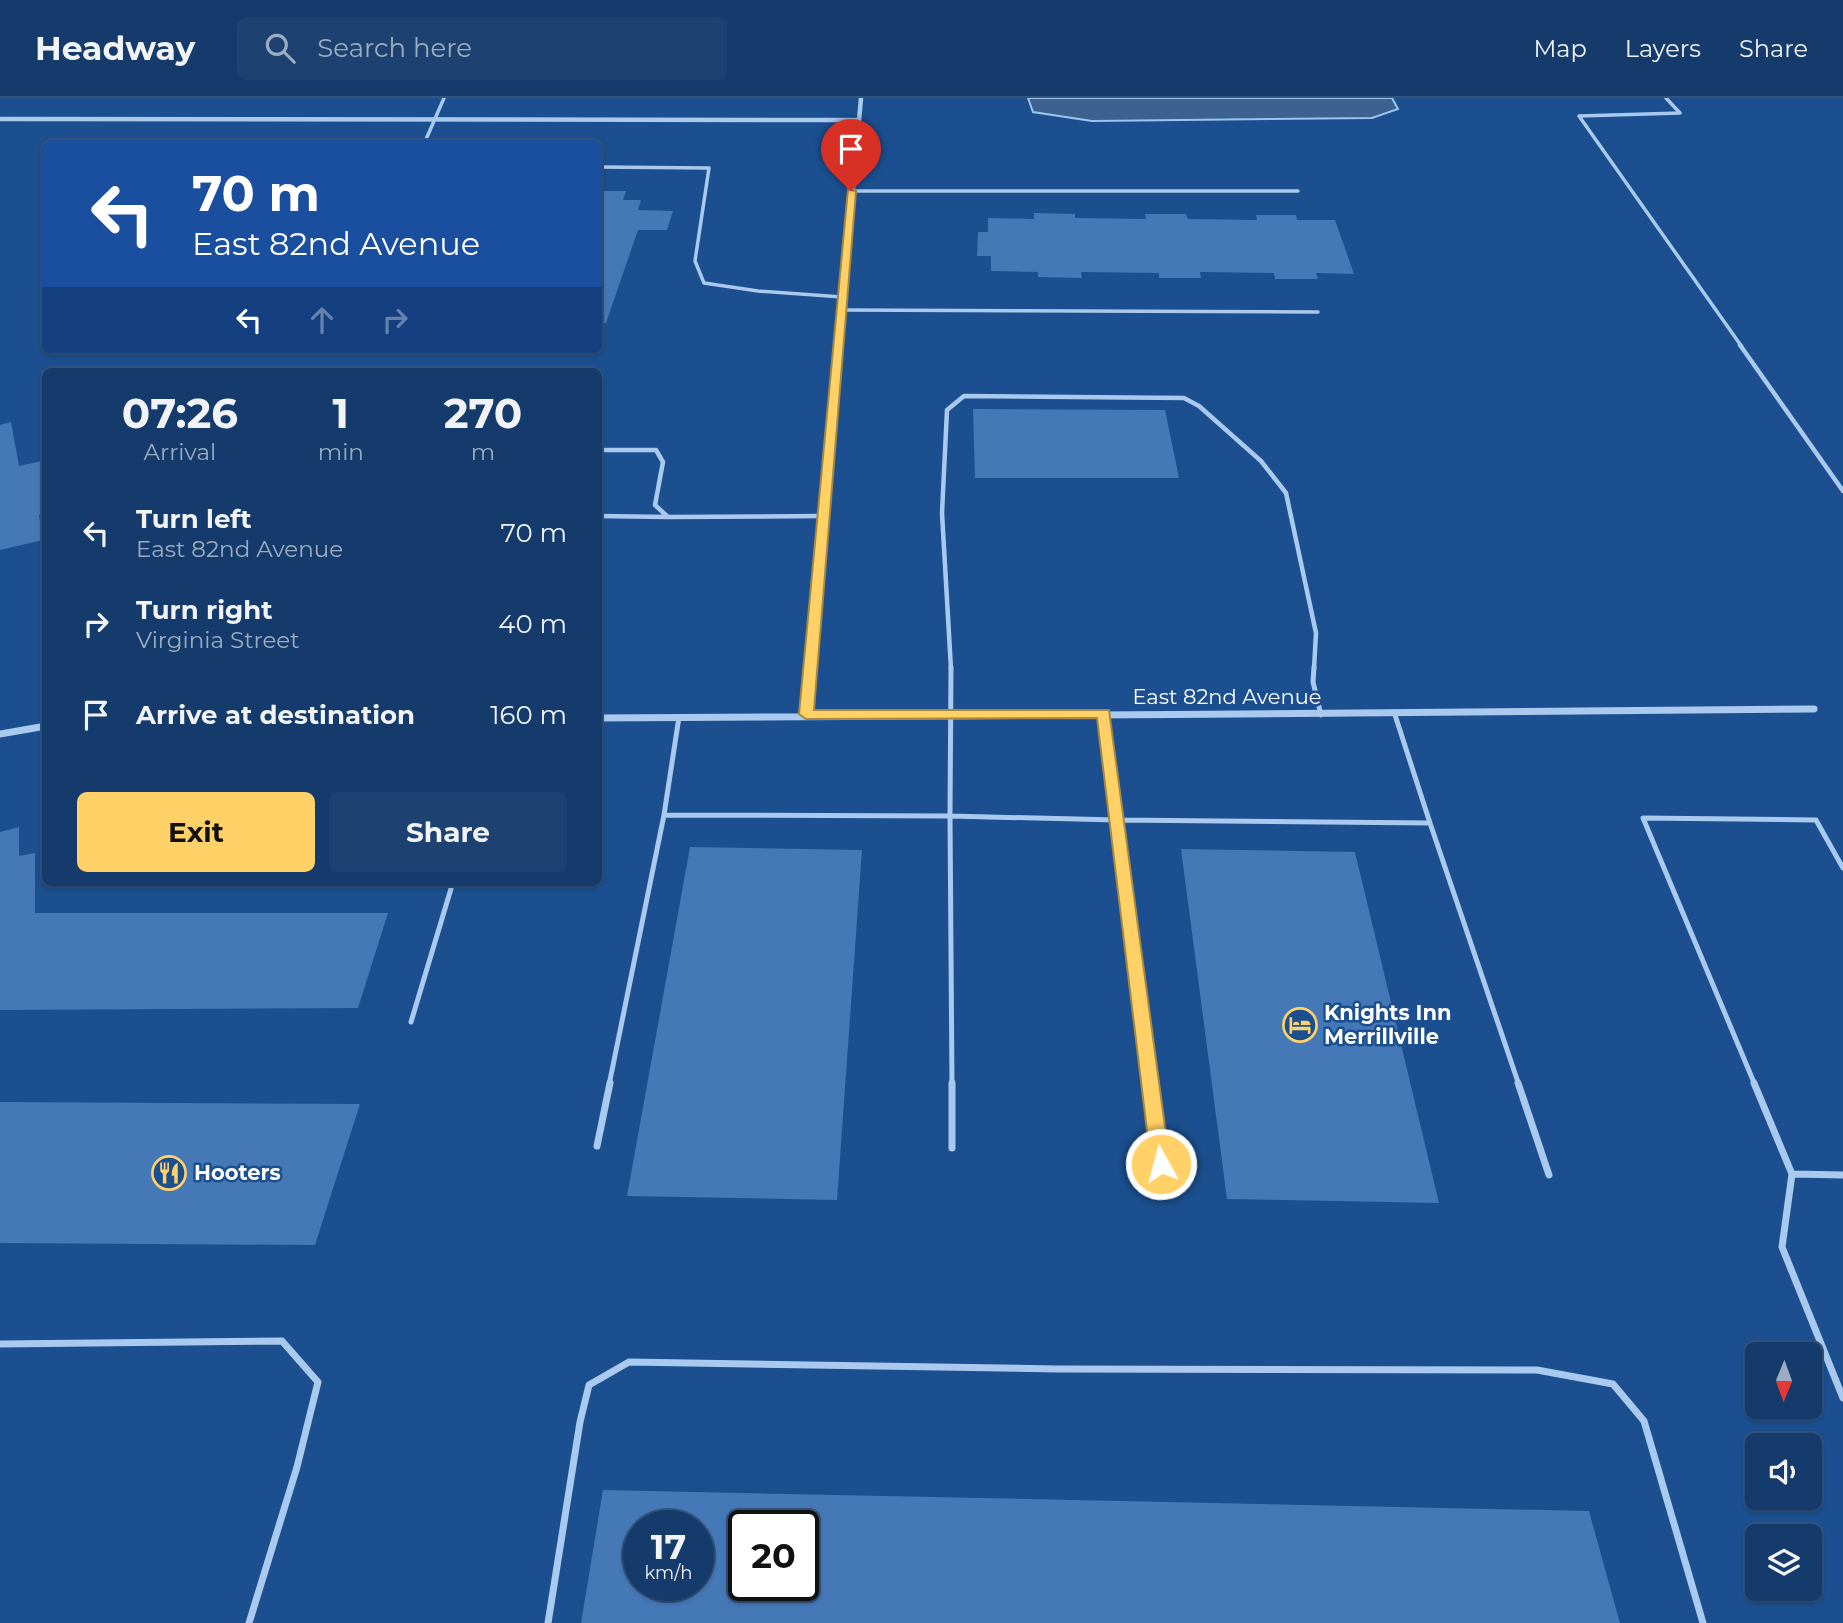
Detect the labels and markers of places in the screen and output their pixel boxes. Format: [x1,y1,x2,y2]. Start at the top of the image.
pin [821,119,881,191]
place label: Knights Inn Merrillville [1324,1000,1452,1049]
hotel icon: Knights Inn Merrillville [1281,1006,1319,1044]
restaurant icon: Hooters [150,1154,188,1192]
place label: Hooters [194,1160,281,1185]

